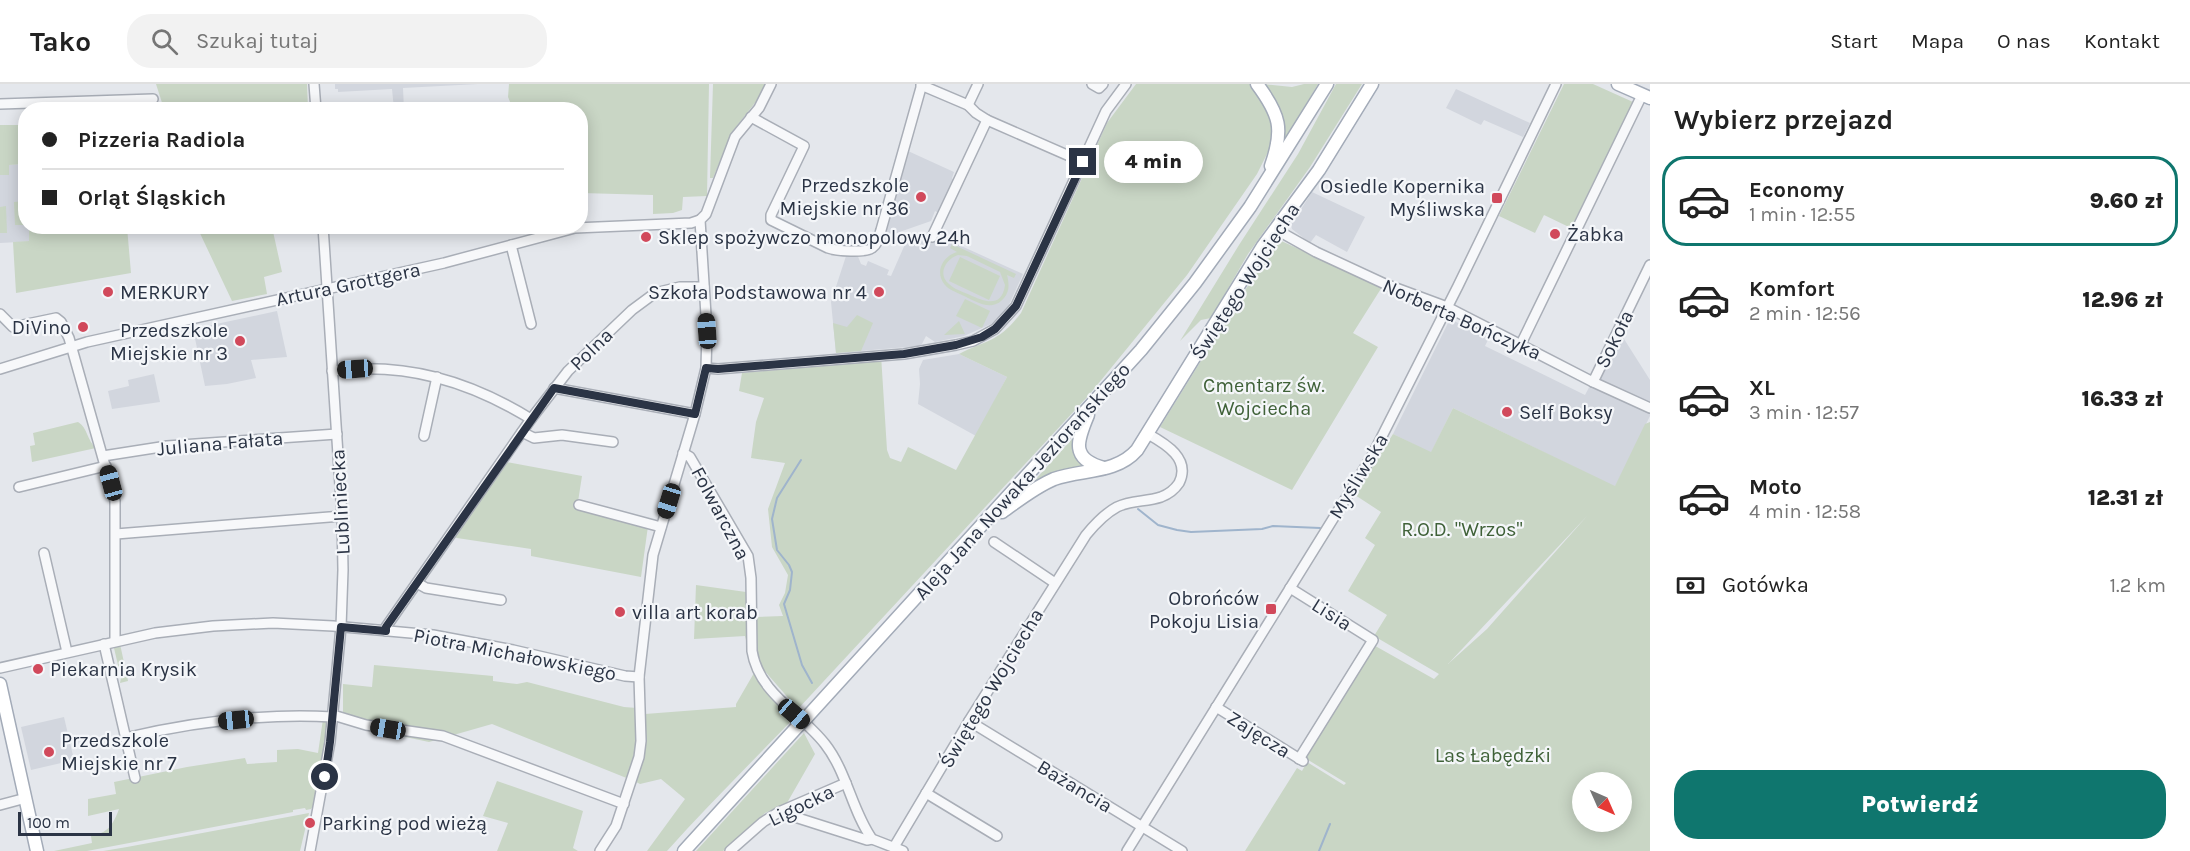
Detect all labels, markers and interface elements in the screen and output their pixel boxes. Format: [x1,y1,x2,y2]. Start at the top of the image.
search box [127,14,547,68]
text: Tako [30,25,91,58]
icon: search [148,25,181,58]
text: Szukaj tutaj [196,28,319,54]
text: Start [1830,29,1878,53]
text: Mapa [1911,29,1964,53]
text: O nas [1997,29,2051,53]
text: Kontakt [2084,29,2160,53]
text: Wybierz przejazd [1674,104,1893,136]
text: Pizzeria Radiola [78,127,246,153]
callout: 4 min [1104,141,1203,183]
route end [1069,148,1096,175]
text: 4 min [1125,150,1182,173]
place label: Przedszkole Miejskie nr 36 [779,174,909,220]
icon: car [1677,174,1731,228]
place label: Osiedle Kopernika Myśliwska [1320,175,1485,221]
text: Economy [1749,177,1844,203]
text: Orląt Śląskich [78,185,226,211]
text: 9.60 zł [2090,188,2163,214]
marker: Przedszkole Miejskie nr 36 [914,190,928,204]
marker: Osiedle Kopernika Myśliwska [1490,191,1504,205]
street label: Świętego Wojciecha [1185,198,1305,364]
text: 1 min · 12:55 [1749,203,1856,226]
place label: Żabka [1567,223,1624,246]
place label: Sklep spożywczo monopolowy 24h [658,226,971,249]
marker: Żabka [1548,227,1562,241]
marker: Sklep spożywczo monopolowy 24h [639,230,653,244]
street label: Artura Grottgera [274,258,423,311]
icon: car [1677,273,1731,327]
street label: Norberta Bończyka [1379,274,1545,365]
text: Komfort [1749,276,1835,302]
place label: MERKURY [120,281,209,304]
place label: Szkoła Podstawowa nr 4 [648,281,867,304]
marker: MERKURY [101,285,115,299]
marker: Szkoła Podstawowa nr 4 [872,285,886,299]
text: 12.96 zł [2082,287,2163,313]
text: 2 min · 12:56 [1749,302,1861,325]
street label: Sokoła [1591,306,1638,372]
car [697,312,717,350]
place label: DiVino [12,316,71,339]
place label: Przedszkole Miejskie nr 3 [110,319,228,365]
marker: DiVino [76,320,90,334]
street label: Polna [565,323,618,375]
marker: Przedszkole Miejskie nr 3 [233,334,247,348]
street label: Aleja Jana Nowaka-Jeziorańskiego [910,358,1135,605]
car [336,359,374,379]
icon: car [1677,372,1731,426]
park label: Cmentarz św. Wojciecha [1203,374,1325,420]
text: XL [1749,375,1775,401]
text: 16.33 zł [2081,386,2163,412]
place label: Self Boksy [1519,401,1613,424]
text: 3 min · 12:57 [1749,401,1859,424]
marker: Self Boksy [1500,405,1514,419]
street label: Juliana Fałata [156,427,284,460]
street label: Myśliwska [1324,429,1393,523]
street label: Lubliniecka [326,449,355,555]
car [98,463,124,503]
street label: Folwarczna [686,463,755,564]
icon: car [1677,471,1731,525]
text: Moto [1749,474,1802,500]
car [655,481,683,521]
text: 12.31 zł [2088,485,2163,511]
text: 4 min · 12:58 [1749,500,1861,523]
park label: R.O.D. "Wrzos" [1401,518,1523,541]
icon: cash [1674,569,1707,602]
text: Gotówka [1722,572,1809,598]
text: 1.2 km [2110,574,2166,597]
place label: Obrońców Pokoju Lisia [1149,587,1260,633]
street label: Lisia [1307,593,1356,636]
place label: villa art korab [632,601,758,624]
marker: Obrońców Pokoju Lisia [1264,602,1278,616]
street label: Świętego Wojciecha [934,604,1048,772]
marker: villa art korab [613,605,627,619]
street label: Piotra Michałowskiego [412,624,618,685]
place label: Piekarnia Krysik [50,658,197,681]
marker: Piekarnia Krysik [31,662,45,676]
car [775,695,813,733]
street label: Zajęcza [1223,706,1295,763]
car [217,709,255,731]
car [369,717,407,741]
place label: Przedszkole Miejskie nr 7 [61,729,177,775]
park label: Las Łabędzki [1435,744,1551,767]
marker: Przedszkole Miejskie nr 7 [42,745,56,759]
street label: Bażancia [1033,755,1116,818]
route start [311,763,338,790]
button: Potwierdź [1674,770,2166,839]
north arrow [1572,772,1632,832]
map controls [1572,772,1632,832]
street label: Ligocka [765,780,838,831]
scale bar [18,809,112,836]
place label: Parking pod wieżą [322,812,487,835]
text: 100 m [27,813,70,832]
marker: Parking pod wieżą [303,816,317,830]

